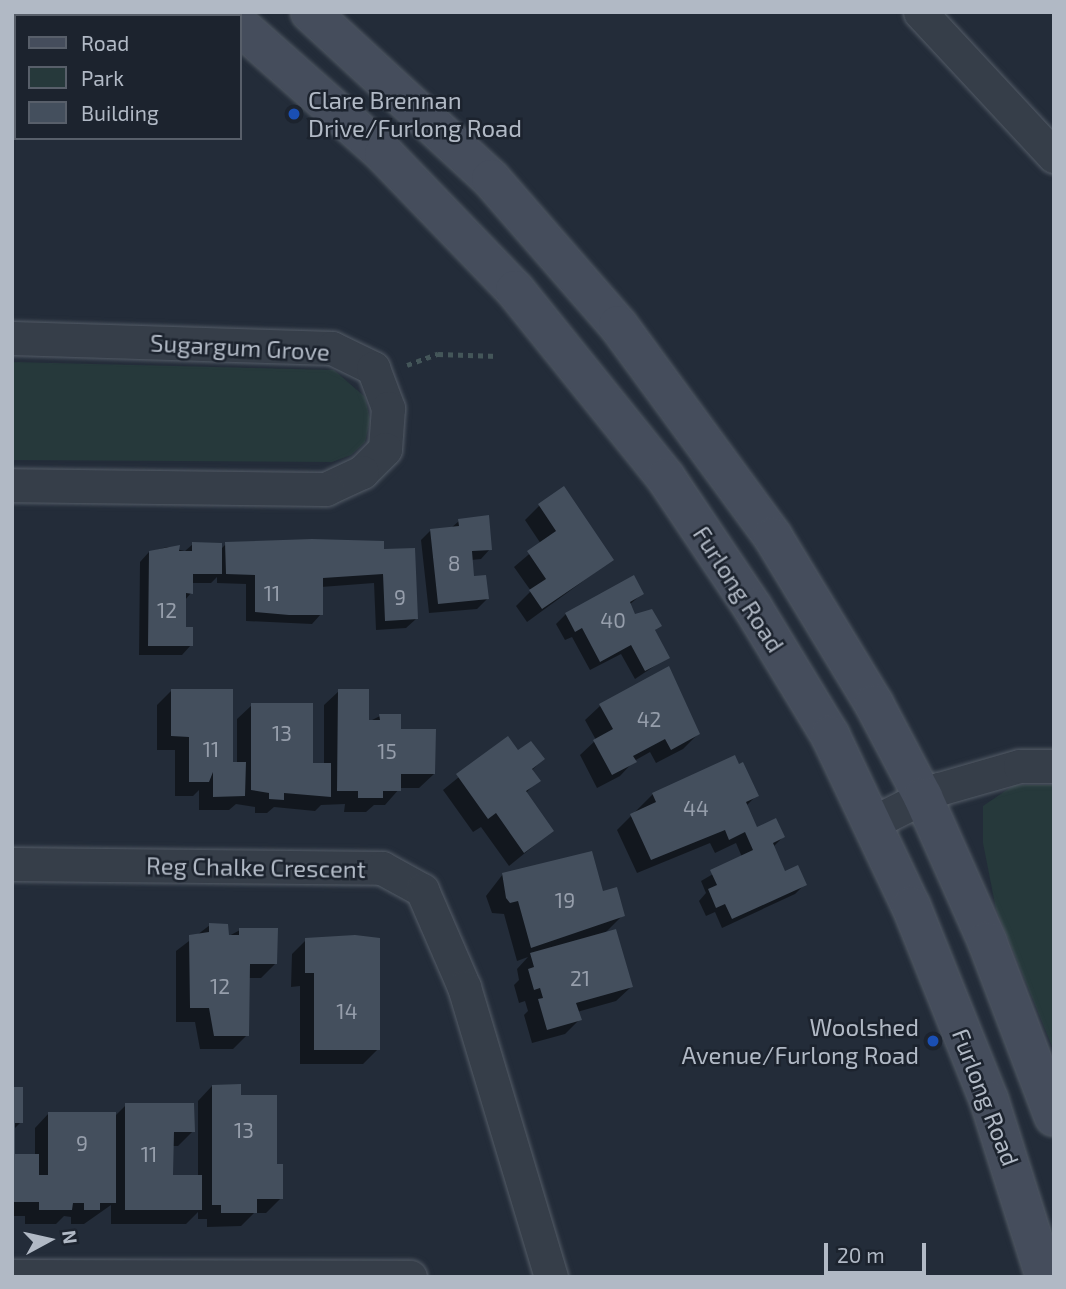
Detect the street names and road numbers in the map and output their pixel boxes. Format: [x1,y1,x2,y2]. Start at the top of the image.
street label: Sugargum Grove [149,328,331,366]
street label: Furlong Road [688,521,790,657]
street label: Reg Chalke Crescent [146,851,366,883]
street label: Furlong Road [947,1024,1025,1170]

